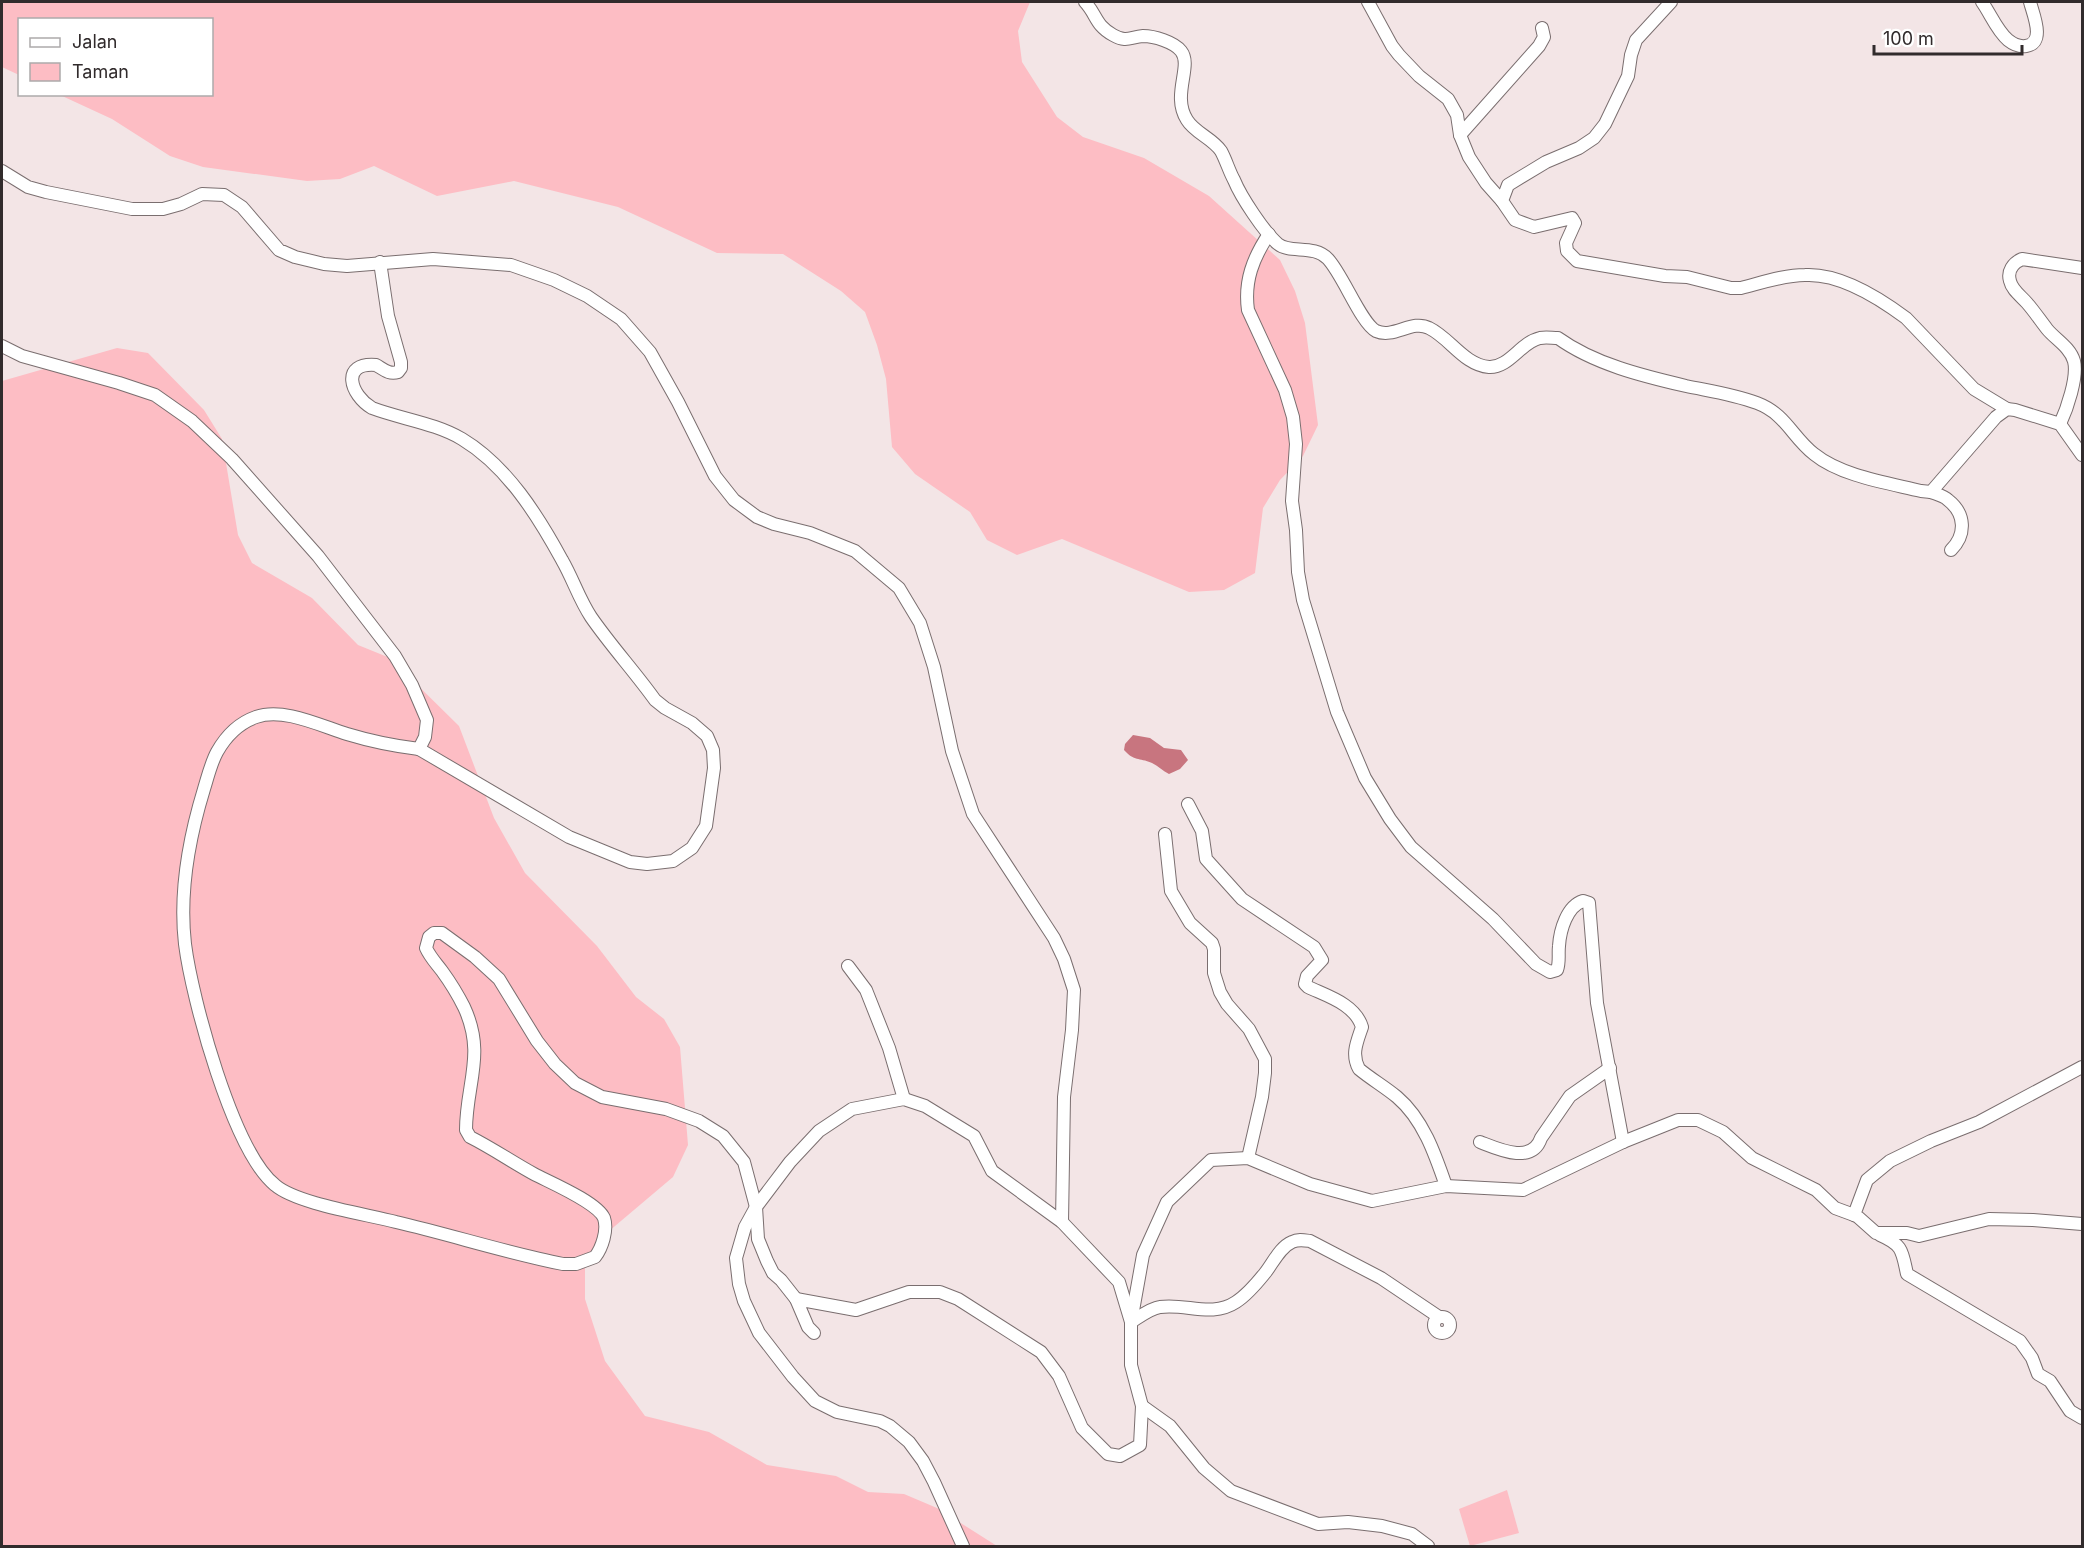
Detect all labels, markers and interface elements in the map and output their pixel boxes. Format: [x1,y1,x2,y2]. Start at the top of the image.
legend [18,18,213,96]
scale bar [1874,18,2022,56]
text: 100 m [1883,28,1934,49]
text: Jalan [72,31,117,52]
text: Taman [72,61,129,82]

